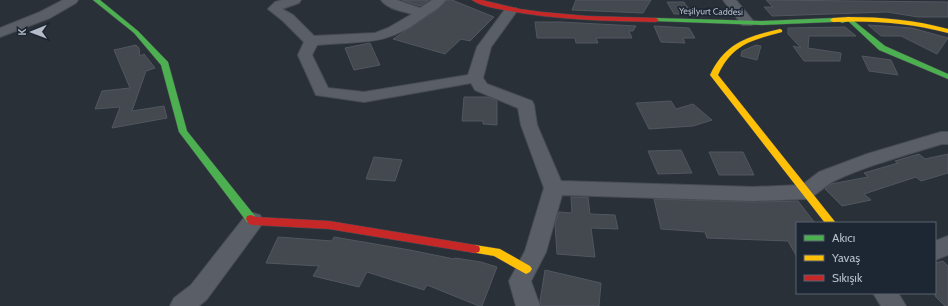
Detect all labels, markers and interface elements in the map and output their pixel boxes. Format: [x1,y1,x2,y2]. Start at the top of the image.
street label: Yeşilyurt Caddesi [678,5,743,17]
north arrow [12,12,52,52]
text: K [15,29,29,36]
legend [796,222,936,294]
text: Akıcı [832,230,855,245]
text: Yavaş [831,250,860,265]
text: Sıkışık [832,270,863,285]

